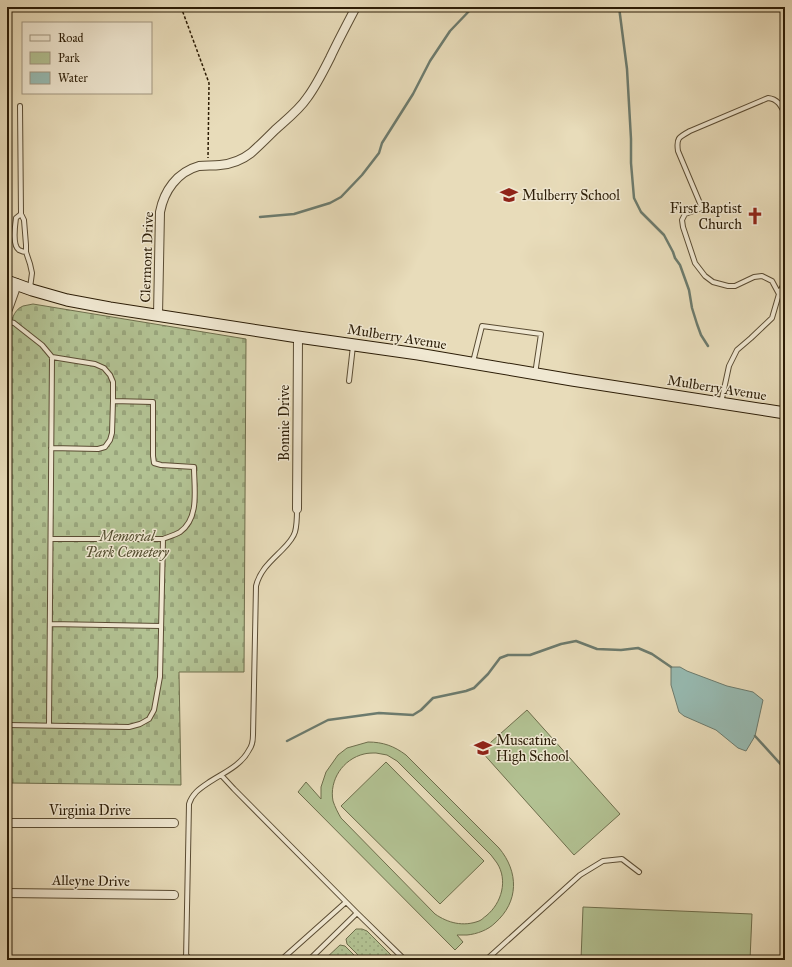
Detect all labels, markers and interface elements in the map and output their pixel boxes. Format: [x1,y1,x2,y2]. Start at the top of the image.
legend [22,22,152,94]
text: Road [58,31,84,45]
text: Park [58,51,80,65]
text: Water [58,71,88,85]
school or university icon: Mulberry School [499,185,519,205]
place label: Mulberry School [522,187,620,204]
place label: First Baptist Church [670,200,742,233]
church icon: First Baptist Church [745,206,765,226]
street label: Clermont Drive [137,211,157,303]
street label: Mulberry Avenue [346,321,448,353]
street label: Mulberry Avenue [666,372,768,404]
street label: Bonnie Drive [276,385,293,461]
park label: Memorial Park Cemetery [85,528,170,561]
place label: Muscatine High School [496,732,569,765]
school or university icon: Muscatine High School [473,738,493,758]
street label: Virginia Drive [48,802,131,819]
street label: Alleyne Drive [51,872,130,890]

